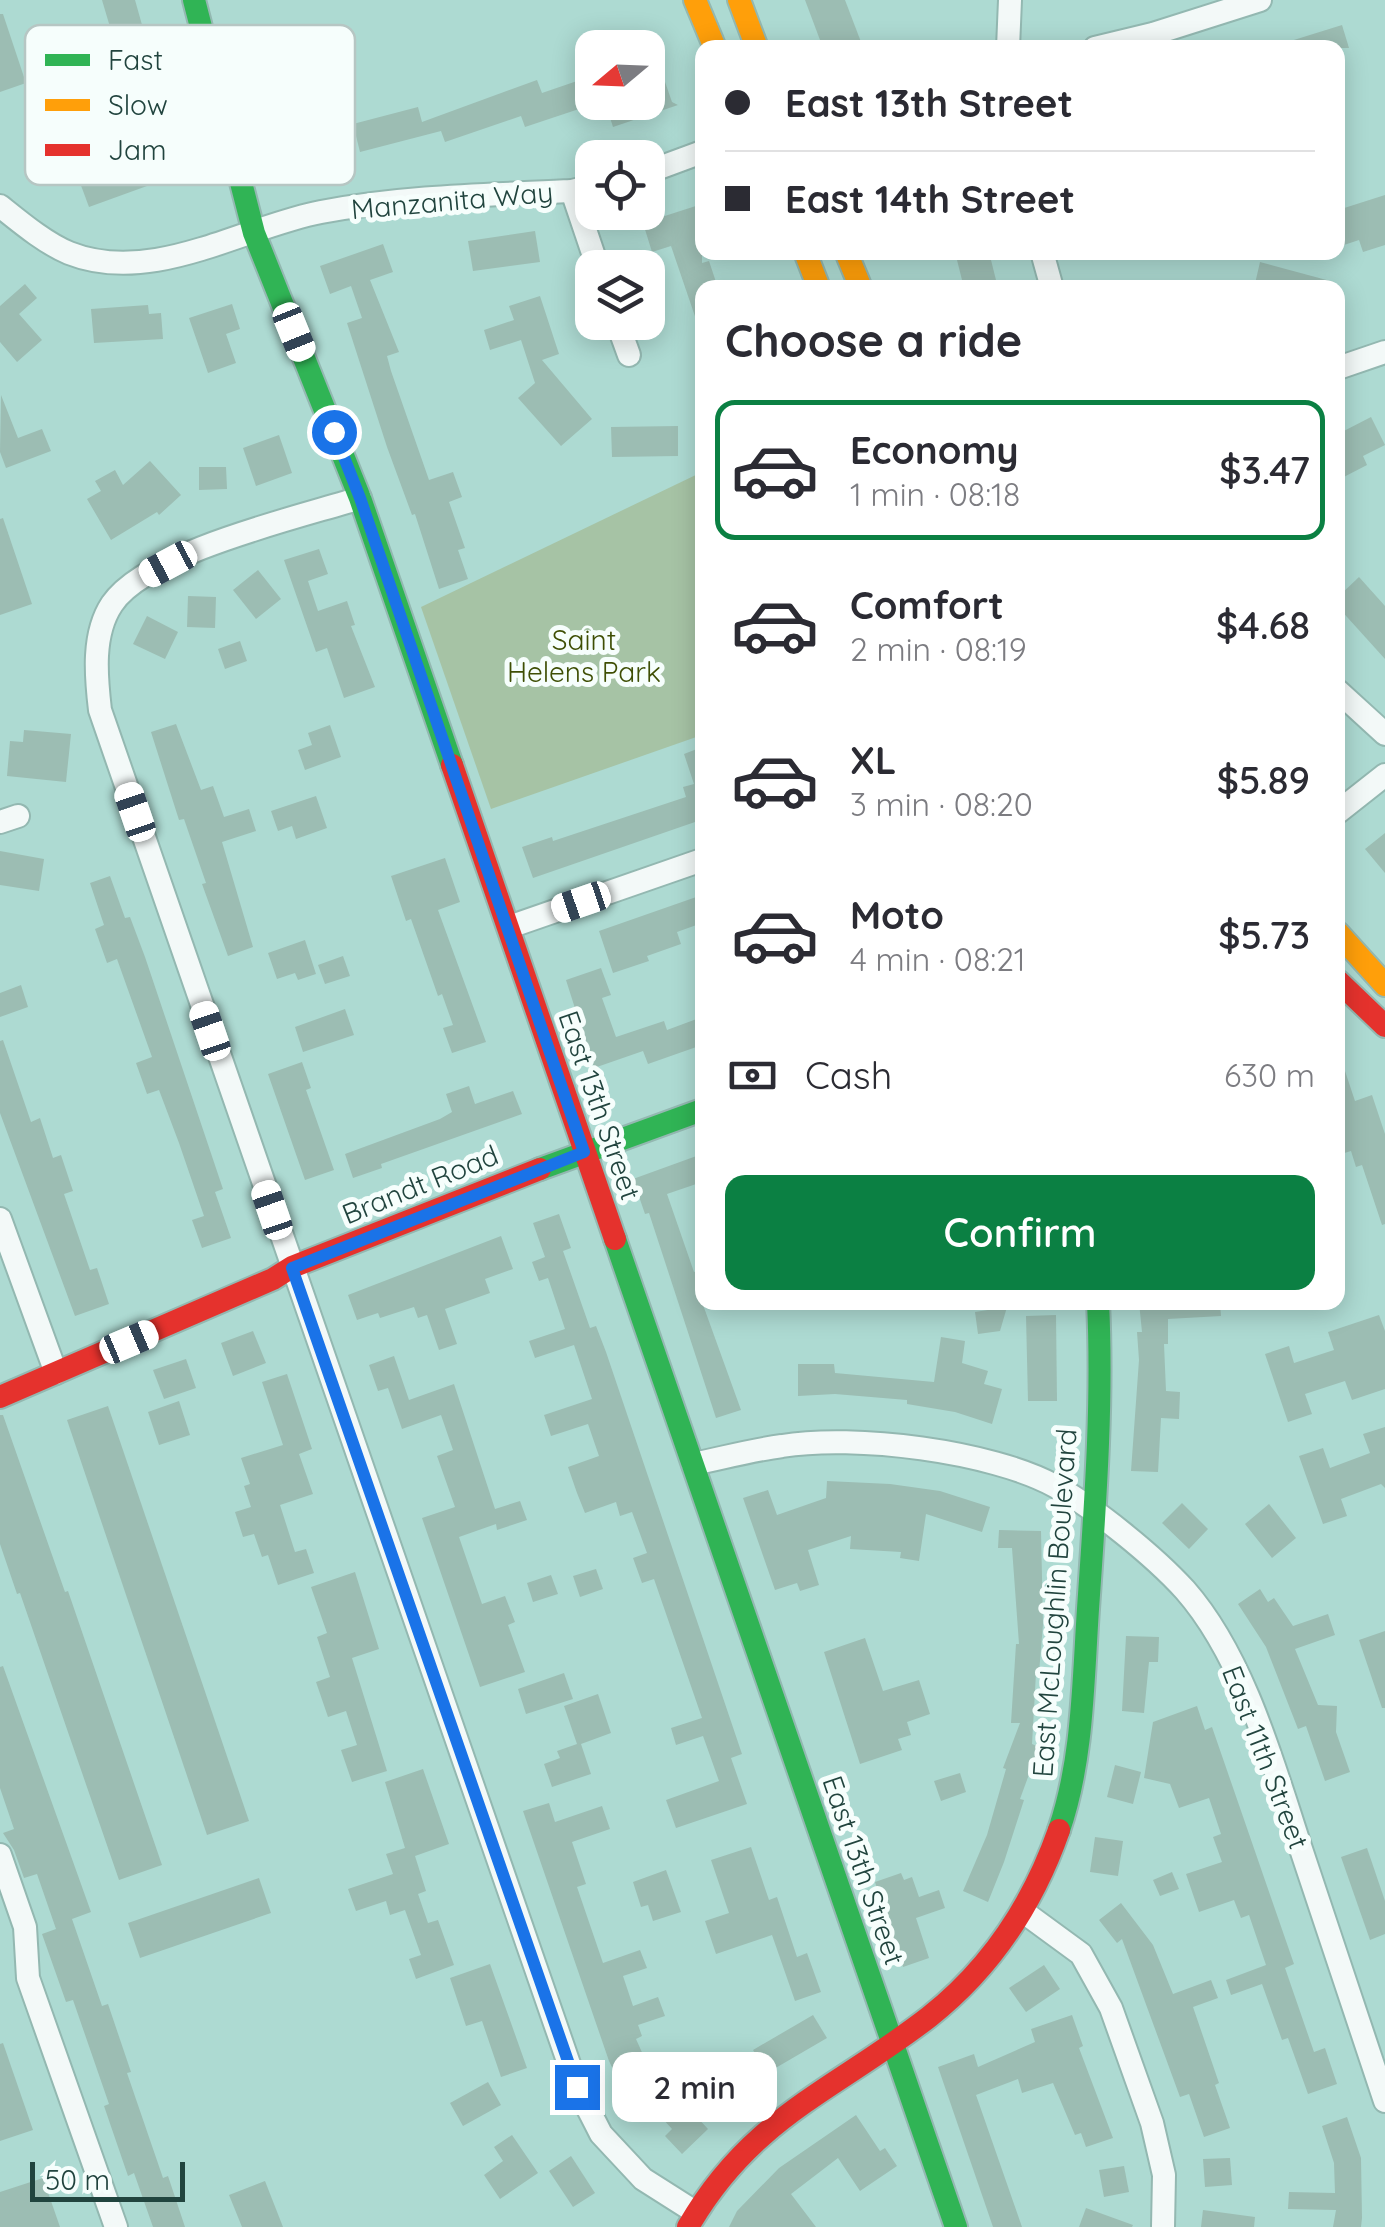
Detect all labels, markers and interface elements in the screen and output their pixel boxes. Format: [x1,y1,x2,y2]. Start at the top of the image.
legend [25,25,355,185]
north arrow [575,30,665,120]
map controls [575,30,665,340]
text: Fast [108,42,163,77]
text: East 13th Street [785,79,1073,127]
text: Slow [108,87,168,122]
text: Jam [108,132,167,167]
button: locate [575,140,665,230]
street label: Manzanita Way [350,174,554,226]
text: East 14th Street [785,175,1075,223]
button: layers [575,250,665,340]
car [269,299,319,365]
text: Choose a ride [725,312,1022,368]
route start [312,410,357,455]
icon: car [730,425,820,515]
text: Economy [850,426,1019,474]
text: $3.47 [1219,446,1310,494]
text: 1 min · 08:18 [850,474,1020,514]
car [134,537,202,591]
icon: car [730,580,820,670]
text: Comfort [850,581,1004,629]
text: $4.68 [1216,601,1310,649]
park label: Saint Helens Park [507,622,661,689]
text: 2 min · 08:19 [850,629,1027,669]
icon: car [730,735,820,825]
text: XL [850,736,896,784]
text: $5.89 [1217,756,1310,804]
car [111,779,159,845]
text: 3 min · 08:20 [850,784,1033,824]
car [548,878,614,926]
icon: car [730,890,820,980]
text: Moto [850,891,944,939]
text: $5.73 [1218,911,1310,959]
text: 4 min · 08:21 [850,939,1026,979]
car [186,998,234,1064]
street label: East 13th Street [551,1006,649,1204]
icon: cash [725,1048,780,1103]
text: Cash [805,1051,892,1099]
text: 630 m [1224,1055,1315,1095]
street label: Brandt Road [337,1137,503,1231]
button: Confirm [725,1175,1315,1290]
car [248,1177,296,1243]
car [96,1316,162,1368]
street label: East McLoughlin Boulevard [1024,1427,1084,1779]
street label: East 11th Street [1215,1660,1317,1854]
street label: East 13th Street [815,1771,913,1969]
callout: 2 min [612,2052,777,2122]
route end [555,2065,600,2110]
text: 2 min [653,2067,736,2107]
scale bar [30,2157,185,2202]
text: 50 m [45,2162,110,2197]

